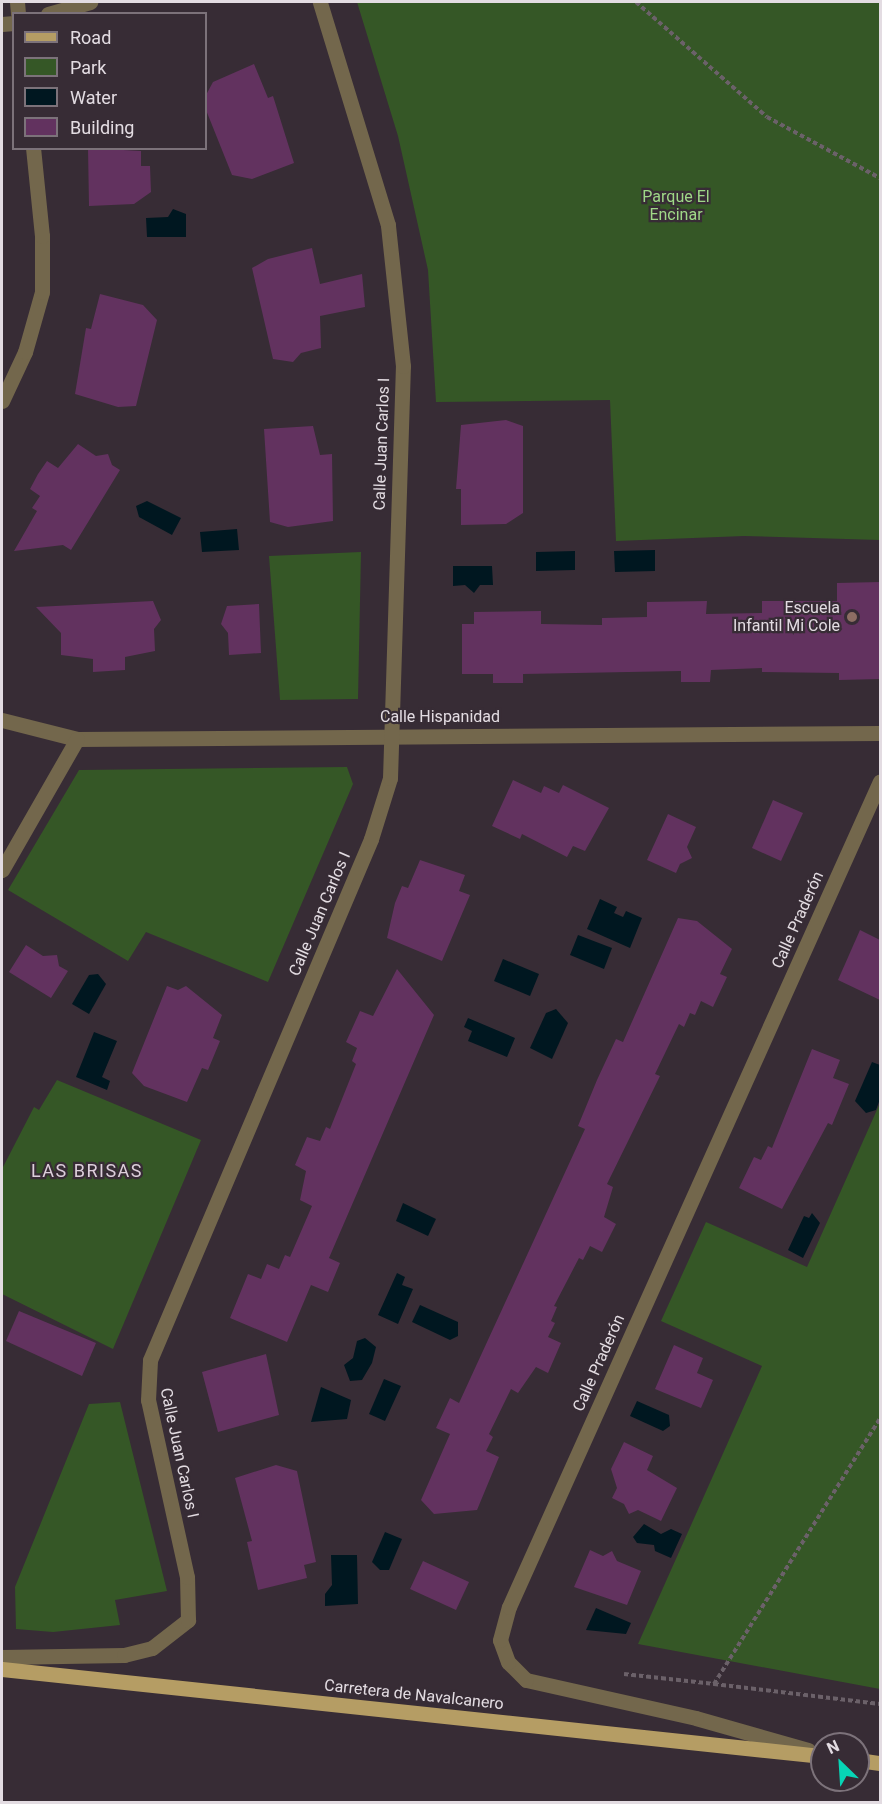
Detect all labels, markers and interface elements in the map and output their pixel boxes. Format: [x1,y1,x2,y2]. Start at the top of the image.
legend [12,12,207,150]
text: Road [70,27,111,48]
text: Park [70,57,106,78]
text: Water [70,87,117,108]
text: Building [70,117,134,138]
park label: Parque El Encinar [642,187,710,225]
street label: Calle Juan Carlos I [370,377,394,511]
place label: Escuela Infantil Mi Cole [733,598,840,636]
marker: Escuela Infantil Mi Cole [845,610,859,624]
street label: Calle Hispanidad [380,707,500,727]
street label: Calle Juan Carlos I [285,849,355,979]
street label: Calle Praderón [768,869,828,971]
district label: LAS BRISAS [31,1160,143,1182]
street label: Calle Praderón [569,1312,629,1414]
street label: Calle Juan Carlos I [156,1386,202,1520]
street label: Carretera de Navalcanero [323,1676,505,1714]
north arrow [810,1732,870,1792]
text: N [824,1736,842,1758]

